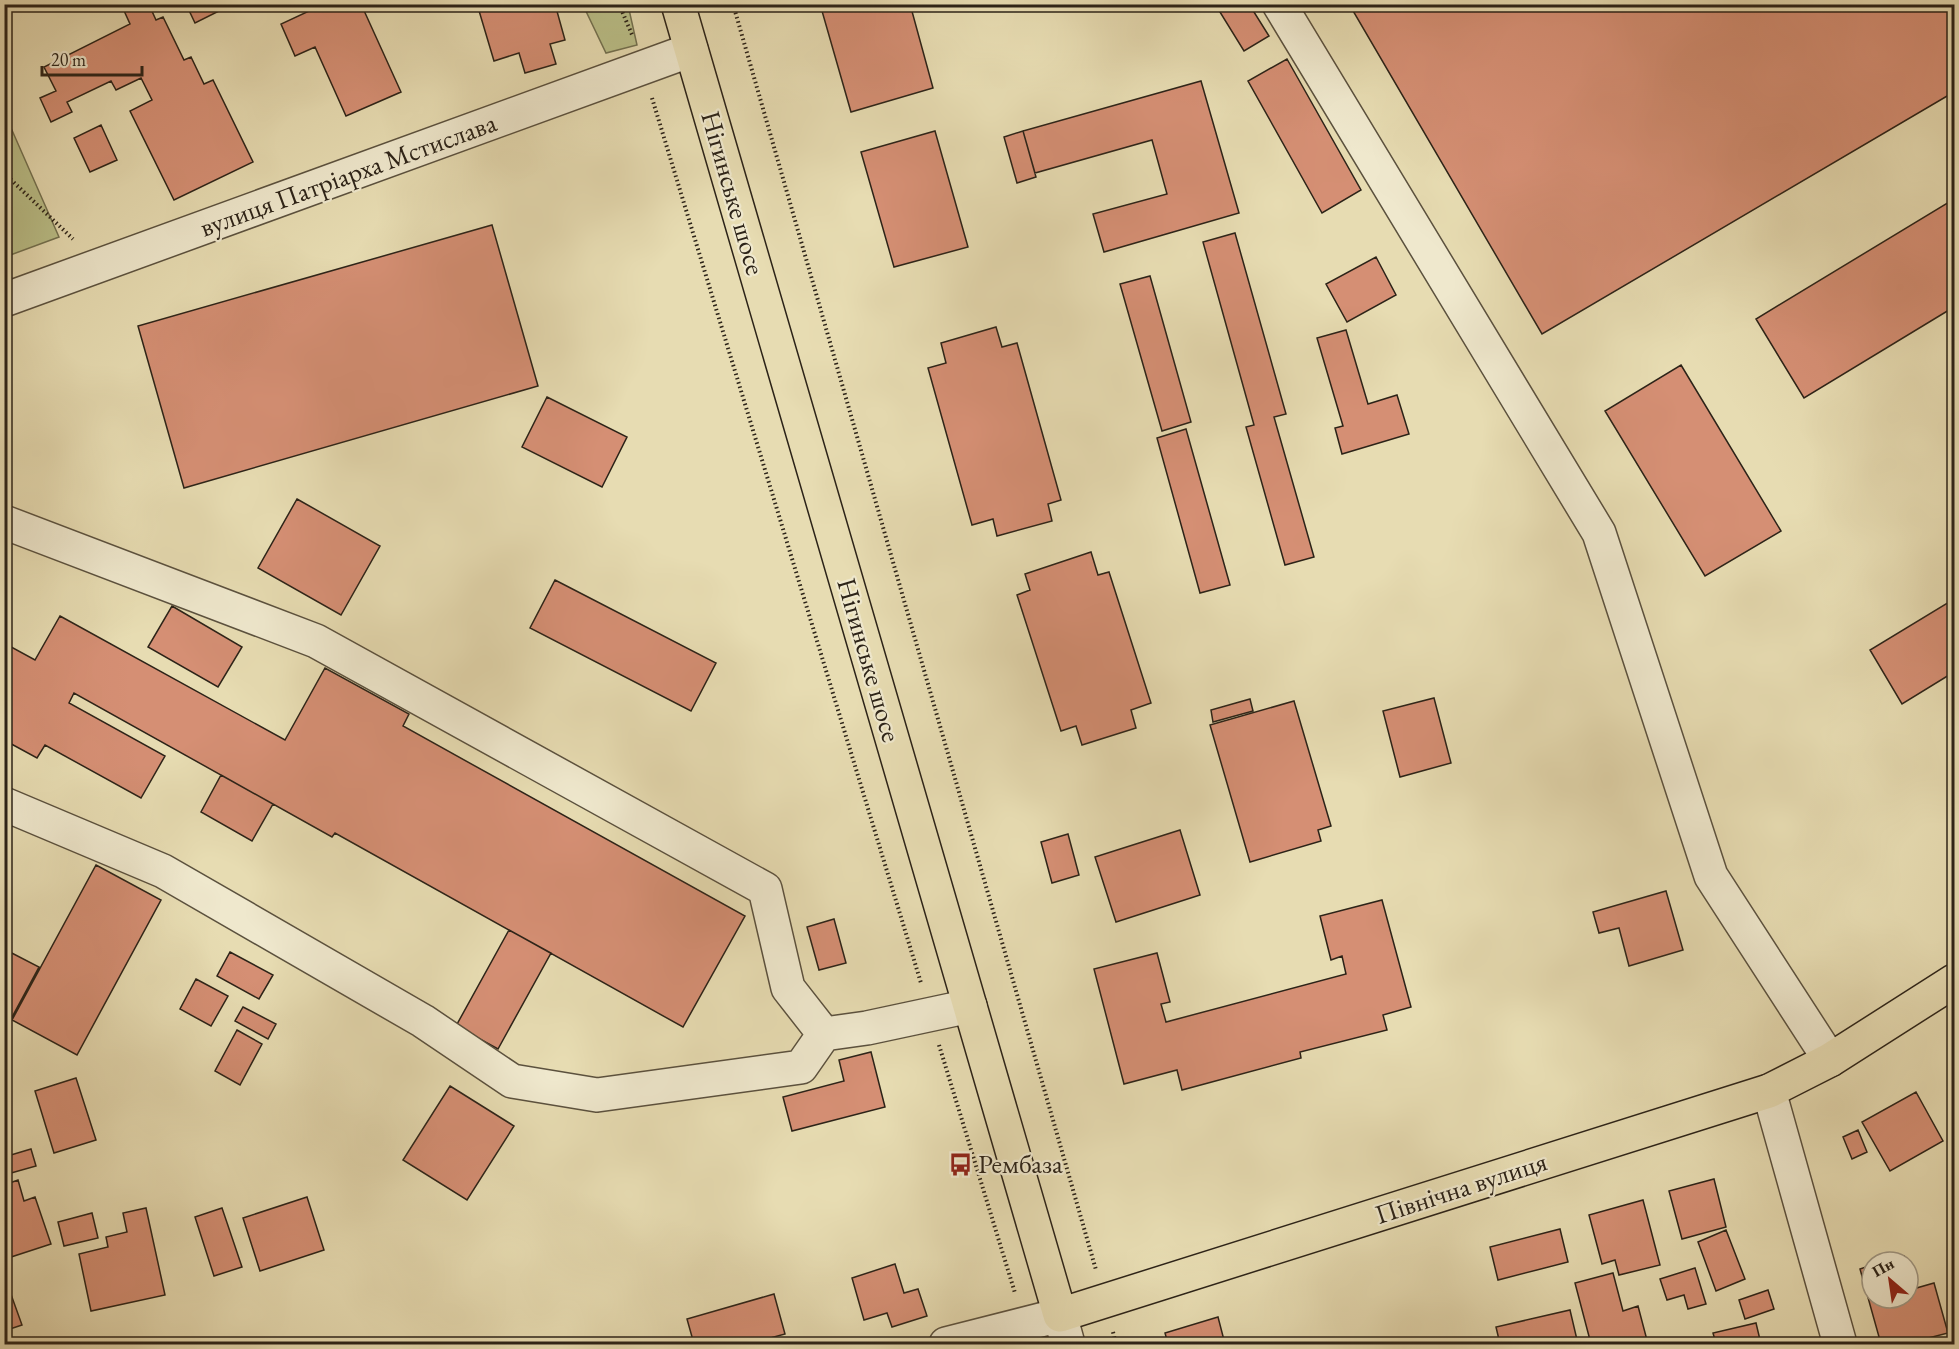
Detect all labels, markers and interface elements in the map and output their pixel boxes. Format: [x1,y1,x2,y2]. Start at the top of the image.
scale bar [42,39,142,77]
text: 20 m [51,48,86,71]
street label: вулиця Патріарха Мстислава [195,104,501,245]
street label: Нігинське шосе [693,107,774,279]
street label: Нігинське шосе [829,574,910,746]
street label: Північна вулиця [1370,1143,1551,1232]
place label: Рембаза [978,1146,1063,1181]
bus stop icon: Рембаза [947,1151,973,1177]
north arrow [1860,1250,1920,1310]
text: Пн [1868,1253,1898,1282]

